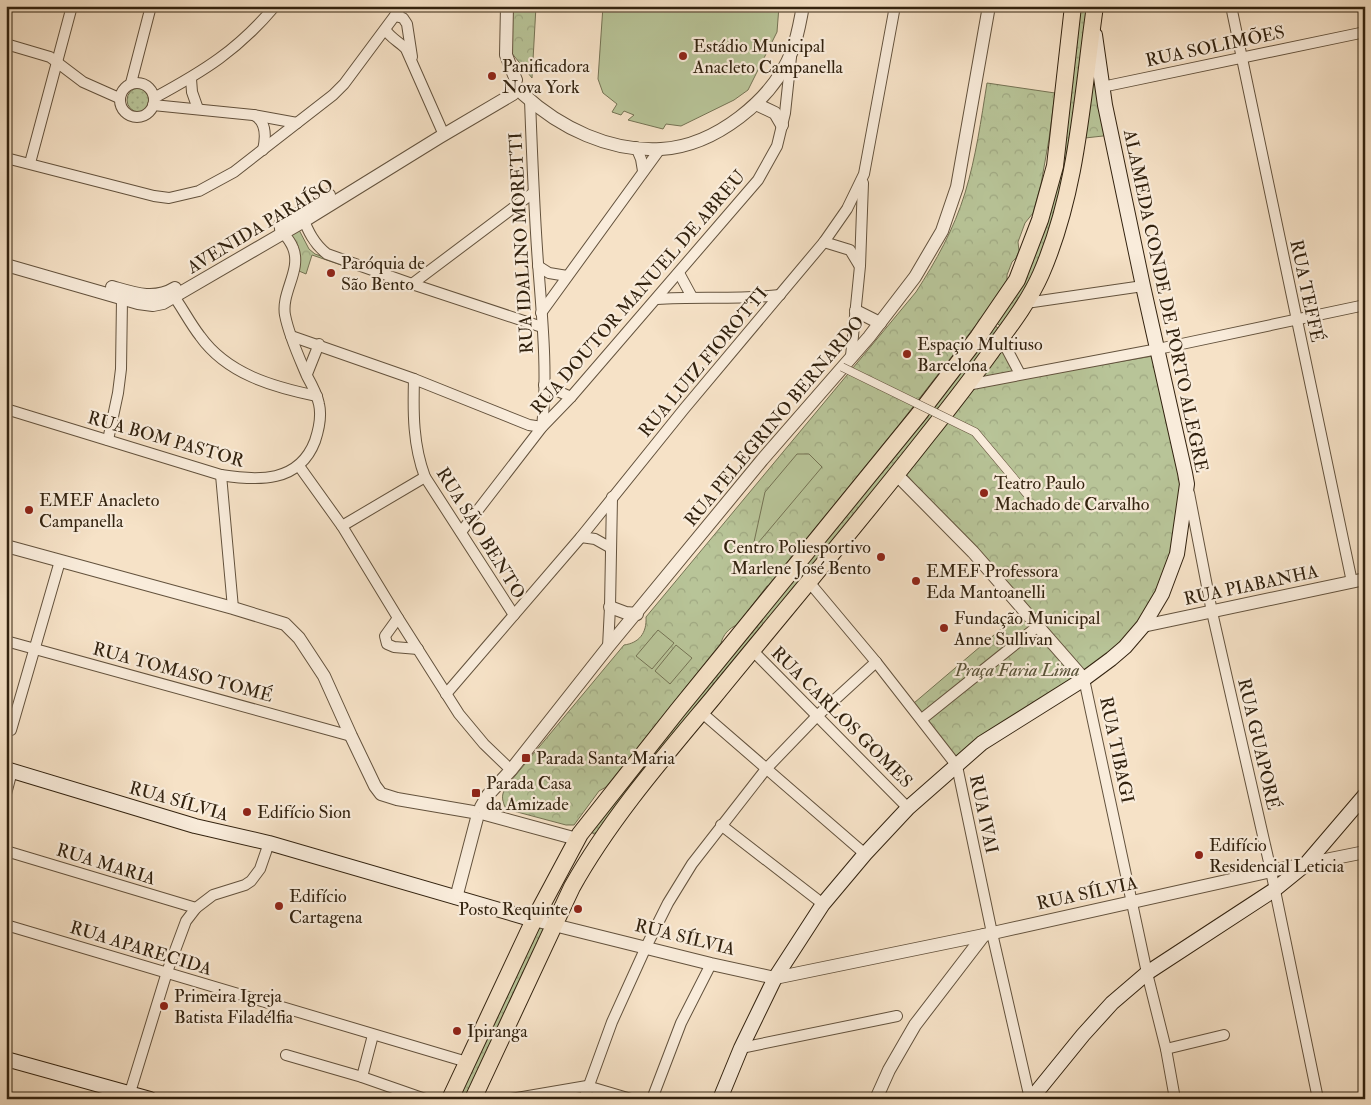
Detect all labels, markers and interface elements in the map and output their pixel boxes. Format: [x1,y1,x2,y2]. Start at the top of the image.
street label: RUA SOLIMÕES [1143,21,1287,72]
place label: Estádio Municipal Anacleto Campanella [692,35,844,79]
marker: Estádio Municipal Anacleto Campanella [677,50,689,62]
place label: Panificadora Nova York [502,55,590,99]
marker: Panificadora Nova York [486,70,498,82]
street label: ALAMEDA CONDE DE PORTO ALEGRE [1118,127,1213,475]
street label: RUA IDALINO MORETTI [504,132,539,354]
street label: RUA DOUTOR MANUEL DE ABREU [526,166,751,419]
street label: AVENIDA PARAÍSO [182,174,338,280]
street label: RUA TEFFÉ [1284,238,1329,344]
place label: Paróquia de São Bento [341,252,425,296]
marker: Paróquia de São Bento [325,267,337,279]
street label: RUA LUIZ FIOROTTI [634,283,773,442]
street label: RUA PELEGRINO BERNARDO [679,311,869,531]
place label: Espaçio Multiuso Barcelona [917,333,1043,377]
marker: Espaçio Multiuso Barcelona [901,348,913,360]
street label: RUA BOM PASTOR [85,406,248,473]
street label: RUA SÃO BENTO [431,463,530,603]
place label: Teatro Paulo Machado de Carvalho [994,472,1150,516]
marker: Teatro Paulo Machado de Carvalho [978,487,990,499]
place label: EMEF Anacleto Campanella [39,489,160,533]
marker: EMEF Anacleto Campanella [23,504,35,516]
place label: Centro Poliesportivo Marlene José Bento [723,536,871,580]
marker: Centro Poliesportivo Marlene José Bento [875,551,887,563]
place label: EMEF Professora Eda Mantoanelli [926,560,1059,604]
street label: RUA PIABANHA [1182,560,1321,611]
marker: EMEF Professora Eda Mantoanelli [910,575,922,587]
place label: Fundação Municipal Anne Sullivan [953,607,1101,651]
marker: Fundação Municipal Anne Sullivan [938,622,950,634]
street label: RUA TOMASO TOMÉ [90,637,275,708]
street label: RUA CARLOS GOMES [766,642,917,793]
park label: Praça Faria Lima [953,659,1080,682]
street label: RUA GUAPORÉ [1232,676,1285,812]
street label: RUA TIBAGI [1094,695,1139,805]
place label: Parada Santa Maria [536,747,675,770]
marker: Parada Santa Maria [520,752,532,764]
place label: Parada Casa da Amizade [486,772,572,816]
street label: RUA IVAI [964,773,1003,856]
street label: RUA SÍLVIA [126,776,232,827]
marker: Parada Casa da Amizade [470,787,482,799]
place label: Edifício Sion [257,801,351,824]
marker: Edifício Sion [241,806,253,818]
place label: Edifício Residencial Leticia [1209,834,1345,878]
street label: RUA MARIA [53,838,159,891]
marker: Edifício Residencial Leticia [1193,849,1205,861]
street label: RUA SÍLVIA [1035,871,1140,915]
place label: Edifício Cartagena [289,885,363,929]
place label: Posto Requinte [459,898,568,921]
marker: Edifício Cartagena [273,900,285,912]
marker: Posto Requinte [572,903,584,915]
street label: RUA SÍLVIA [632,914,738,961]
street label: RUA APARECIDA [67,916,215,981]
place label: Primeira Igreja Batista Filadélfia [174,985,294,1029]
marker: Primeira Igreja Batista Filadélfia [158,1000,170,1012]
place label: Ipiranga [467,1020,528,1043]
marker: Ipiranga [451,1025,463,1037]

